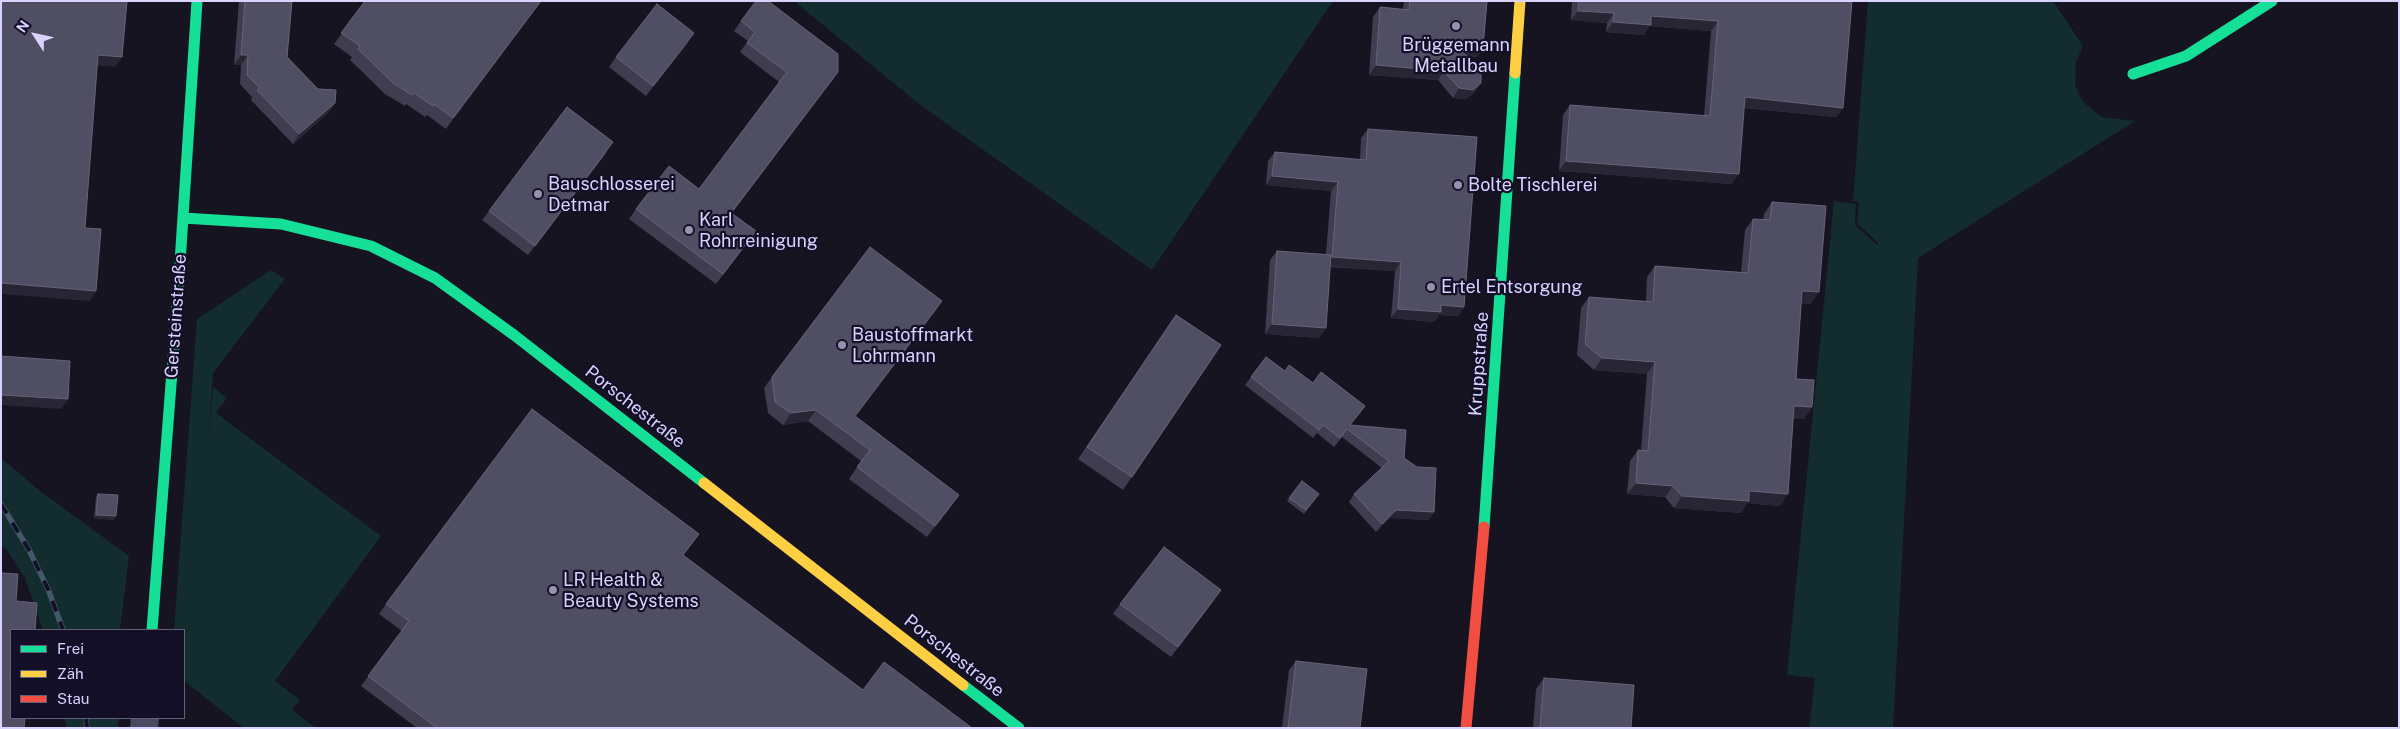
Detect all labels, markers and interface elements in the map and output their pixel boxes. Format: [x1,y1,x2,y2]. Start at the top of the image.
north arrow [10,10,60,60]
text: N [13,17,32,35]
marker: Brüggemann Metallbau [1450,20,1462,32]
place label: Brüggemann Metallbau [1402,34,1510,76]
place label: Bauschlosserei Detmar [548,173,675,215]
place label: Bolte Tischlerei [1468,174,1597,196]
marker: Bolte Tischlerei [1452,179,1464,191]
marker: Bauschlosserei Detmar [532,188,544,200]
place label: Karl Rohrreinigung [699,209,818,252]
marker: Karl Rohrreinigung [683,224,695,236]
street label: Gersteinstraße [161,253,191,379]
place label: Ertel Entsorgung [1441,276,1583,298]
marker: Ertel Entsorgung [1425,281,1437,293]
street label: Kruppstraße [1465,311,1493,417]
place label: Baustoffmarkt Lohrmann [852,324,973,366]
marker: Baustoffmarkt Lohrmann [836,339,848,351]
street label: Porschestraße [581,361,689,453]
place label: LR Health & Beauty Systems [563,569,699,612]
marker: LR Health & Beauty Systems [547,584,559,596]
street label: Porschestraße [900,610,1008,702]
legend [10,629,185,719]
text: Frei [57,640,84,657]
text: Zäh [57,665,84,682]
text: Stau [57,690,90,707]

